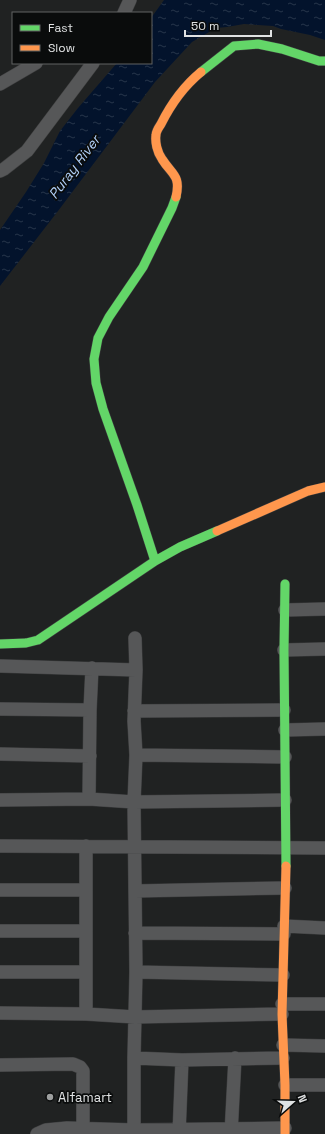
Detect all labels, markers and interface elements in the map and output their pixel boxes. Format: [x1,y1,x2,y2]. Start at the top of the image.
legend [12,12,152,64]
scale bar [185,12,271,38]
text: 50 m [191,18,219,34]
text: Fast [48,20,73,36]
text: Slow [48,40,75,56]
water label: Puray River [44,130,105,202]
north arrow [273,1082,313,1122]
place label: Alfamart [58,1089,112,1106]
marker: Alfamart [45,1092,55,1102]
text: N [295,1093,310,1104]

